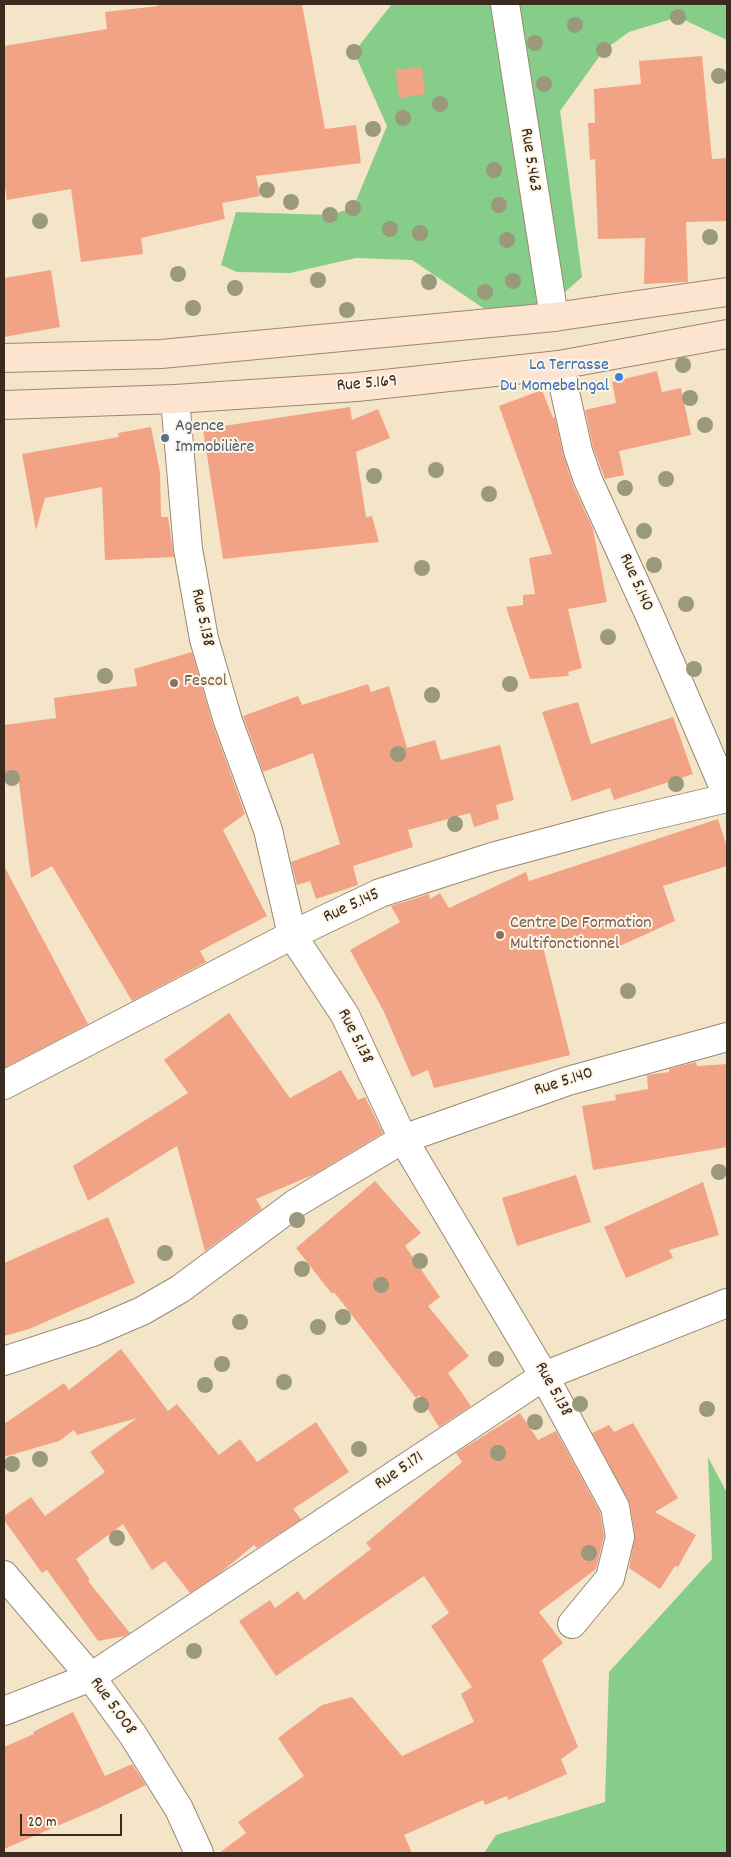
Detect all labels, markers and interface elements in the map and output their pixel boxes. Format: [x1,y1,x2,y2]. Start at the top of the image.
street label: Rue 5.463 [513,127,545,193]
place label: La Terrasse Du Momebelngal [500,356,609,398]
marker: La Terrasse Du Momebelngal [613,371,625,383]
street label: Rue 5.169 [336,372,398,398]
place label: Agence Immobilière [175,417,254,459]
marker: Agence Immobilière [159,432,171,444]
street label: Rue 5.140 [613,551,657,615]
street label: Rue 5.138 [184,587,218,649]
place label: Fescol [184,672,227,694]
marker: Fescol [168,677,180,689]
street label: Rue 5.145 [320,885,384,929]
place label: Centre De Formation Multifonctionnel [510,914,652,956]
marker: Centre De Formation Multifonctionnel [494,929,506,941]
street label: Rue 5.138 [331,1006,377,1068]
street label: Rue 5.140 [532,1063,596,1103]
street label: Rue 5.138 [528,1359,576,1421]
street label: Rue 5.171 [371,1448,429,1496]
street label: Rue 5.008 [84,1674,140,1740]
scale bar [22,1804,125,1836]
text: 20 m [28,1812,56,1834]

